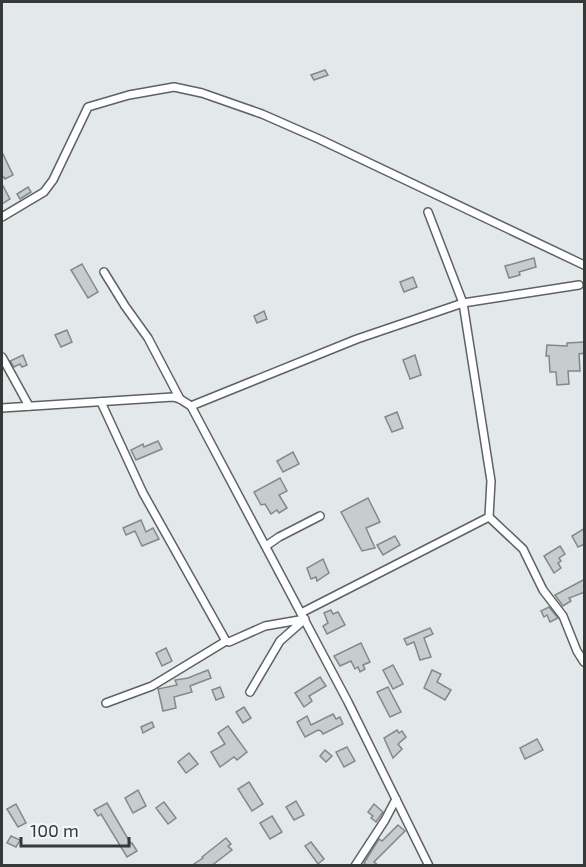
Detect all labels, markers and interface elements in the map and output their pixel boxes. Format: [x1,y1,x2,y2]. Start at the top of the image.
scale bar [21,810,129,848]
text: 100 m [30,819,79,841]

